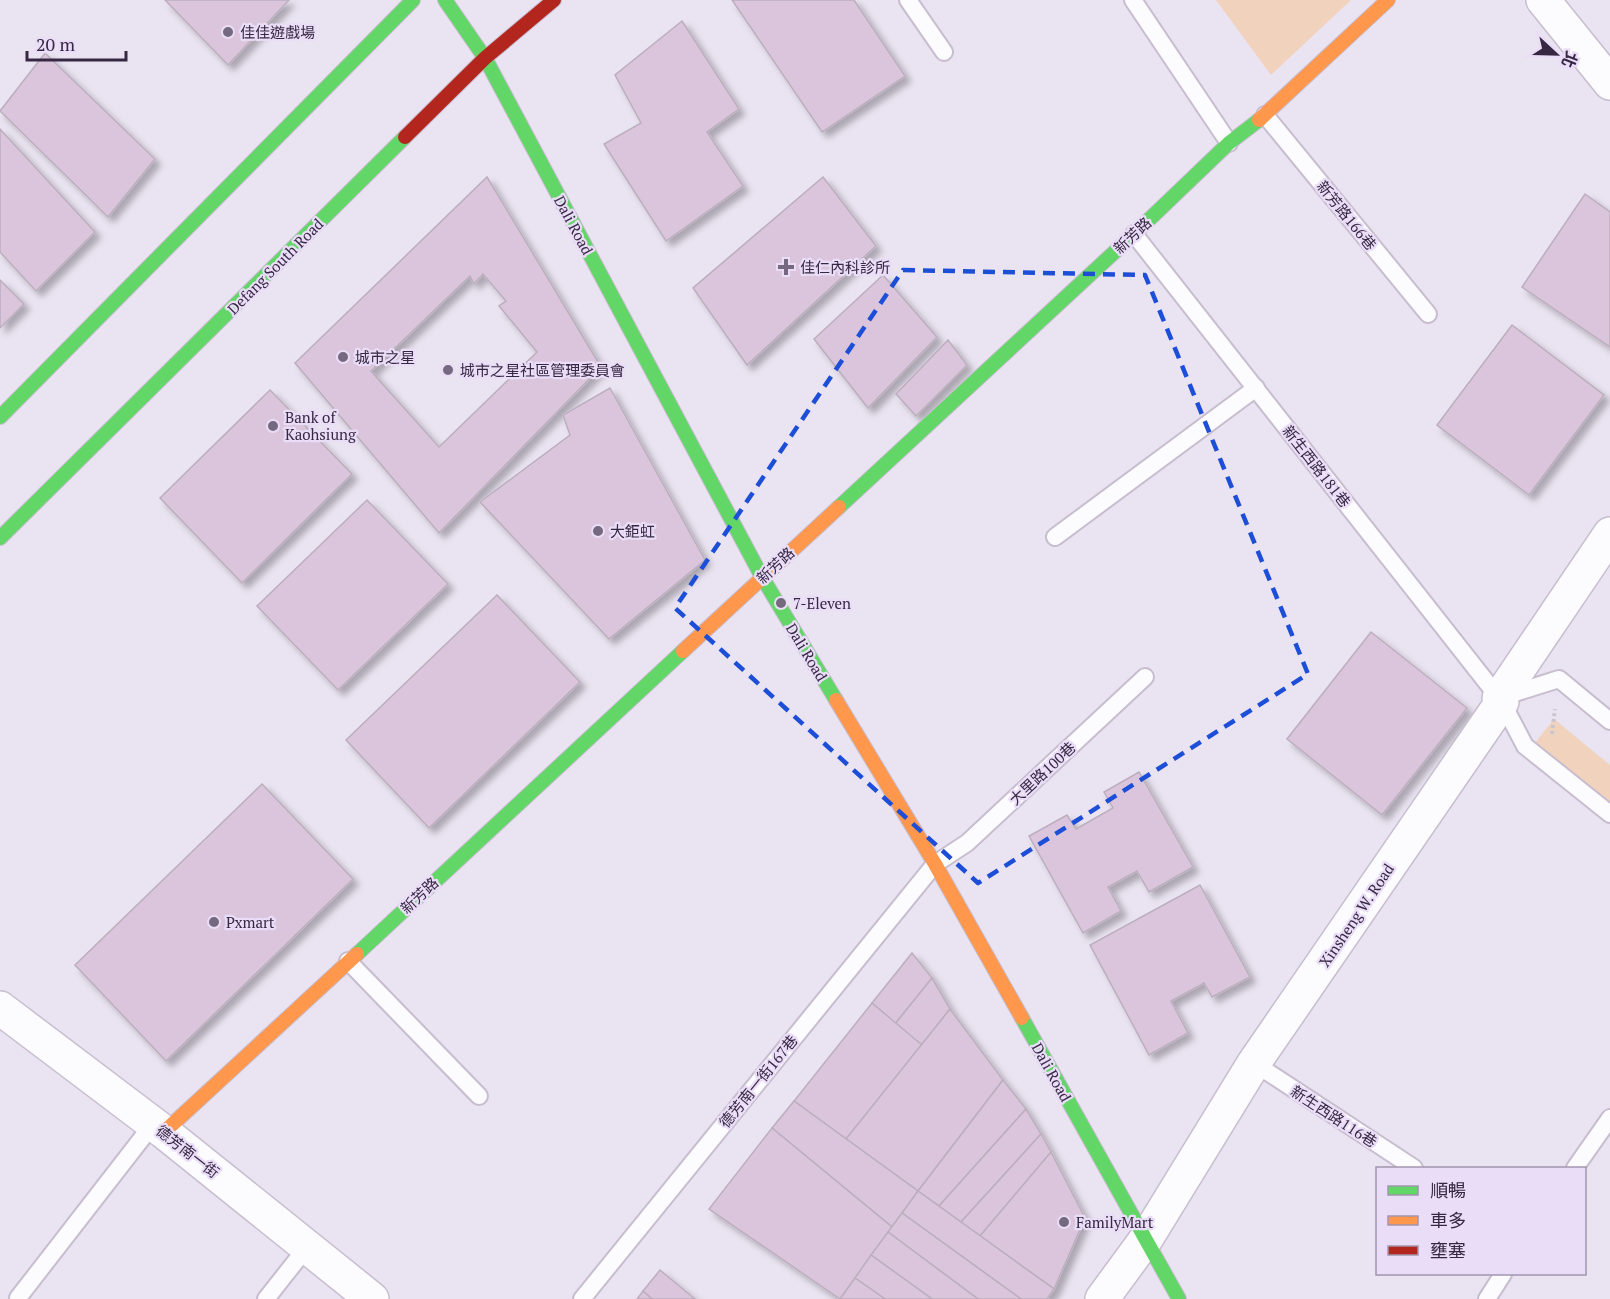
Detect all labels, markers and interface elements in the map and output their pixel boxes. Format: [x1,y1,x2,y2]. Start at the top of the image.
place label: 佳佳遊戲場 [240,22,315,42]
scale bar [27,24,126,62]
north arrow [1526,24,1586,84]
marker: 佳佳遊戲場 [221,25,235,39]
text: 20 m [36,32,76,56]
text: 北 [1557,48,1583,71]
street label: 新芳路166巷 [1313,176,1381,254]
street label: Dali Road [550,192,598,258]
street label: 新芳路 [1109,212,1155,258]
street label: Defang South Road [223,214,327,318]
place label: 佳仁內科診所 [800,257,890,277]
marker: 佳仁內科診所 [777,258,795,276]
place label: 城市之星 [355,347,415,367]
marker: 城市之星 [336,350,350,364]
place label: 城市之星社區管理委員會 [460,360,625,380]
marker: 城市之星社區管理委員會 [441,363,455,377]
place label: Bank of Kaohsiung [285,407,357,444]
marker: Bank of Kaohsiung [266,419,280,433]
street label: 新生西路181巷 [1279,421,1355,511]
place label: 大鉅虹 [610,521,655,541]
marker: 大鉅虹 [591,524,605,538]
street label: 新芳路 [752,542,798,588]
place label: 7-Eleven [793,593,851,613]
marker: 7-Eleven [774,596,788,610]
street label: Dali Road [782,619,832,685]
street label: 大里路100巷 [1004,737,1080,809]
street label: Xinsheng W. Road [1314,859,1398,971]
street label: 新芳路 [396,872,442,918]
place label: Pxmart [226,912,275,932]
marker: Pxmart [207,915,221,929]
street label: 德芳南一街167巷 [714,1030,802,1132]
street label: Dali Road [1028,1039,1076,1105]
street label: 新生西路116巷 [1287,1081,1381,1151]
street label: 德芳南一街 [152,1120,224,1182]
legend [1376,1167,1586,1275]
text: 順暢 [1430,1178,1466,1202]
text: 車多 [1430,1208,1466,1232]
place label: FamilyMart [1076,1212,1154,1232]
marker: FamilyMart [1057,1215,1071,1229]
text: 壅塞 [1430,1238,1466,1262]

